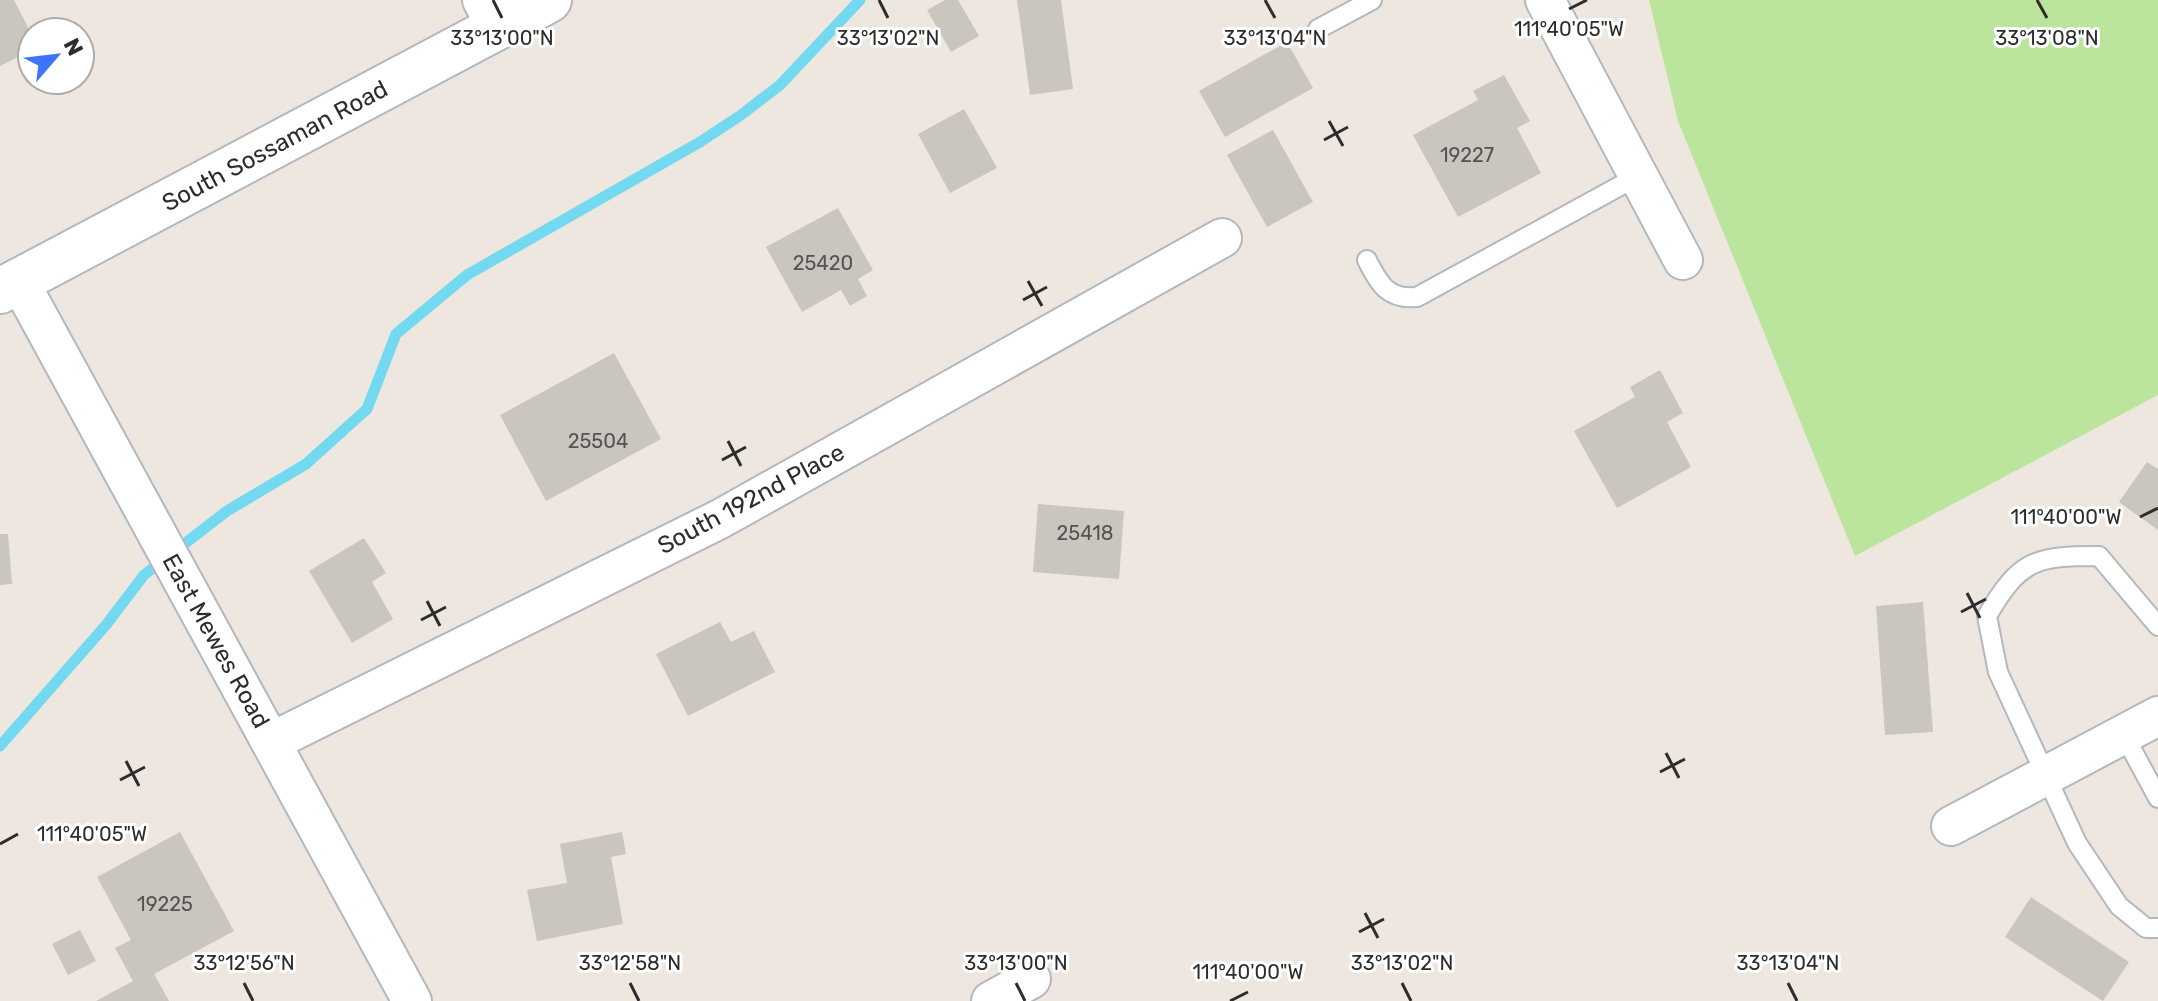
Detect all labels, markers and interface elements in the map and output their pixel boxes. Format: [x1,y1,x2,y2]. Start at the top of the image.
north arrow [16,16,96,96]
text: 111°40'05"W [1514,17,1624,41]
text: 33°13'00"N [450,26,554,50]
text: 33°13'02"N [837,26,939,50]
text: 33°13'04"N [1224,26,1326,50]
text: 33°13'08"N [1995,26,2099,50]
text: N [58,34,89,60]
street label: South Sossaman Road [157,75,393,217]
house number: 19227 [1440,143,1494,167]
house number: 25420 [793,251,853,275]
house number: 25504 [568,429,628,453]
street label: South 192nd Place [653,438,849,560]
text: 111°40'00"W [2011,505,2121,529]
house number: 25418 [1057,521,1113,545]
street label: East Mewes Road [157,549,275,733]
text: 111°40'05"W [37,822,147,846]
house number: 19225 [137,892,193,916]
text: 33°12'56"N [193,951,295,975]
text: 33°12'58"N [579,951,681,975]
text: 33°13'00"N [964,951,1068,975]
text: 33°13'02"N [1351,951,1453,975]
text: 33°13'04"N [1737,951,1839,975]
text: 111°40'00"W [1193,960,1303,984]

